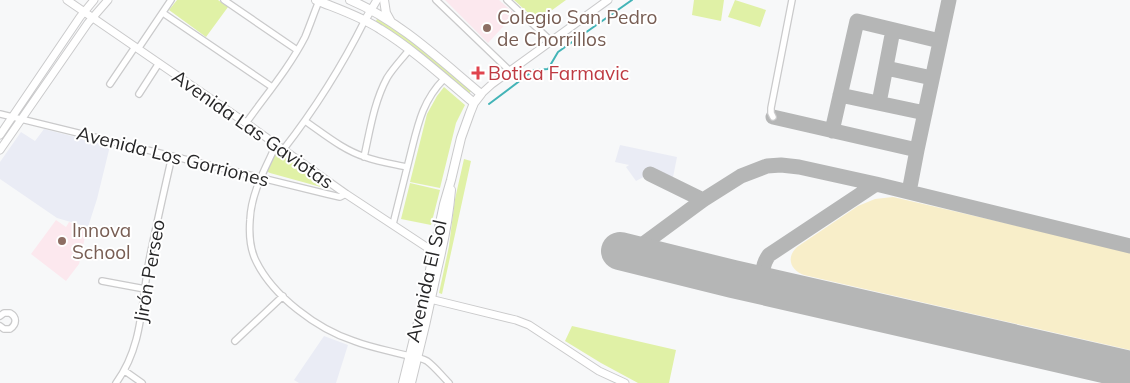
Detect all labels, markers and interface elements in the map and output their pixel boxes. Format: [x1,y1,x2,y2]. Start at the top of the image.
place label: Colegio San Pedro de Chorrillos [497,5,657,51]
marker: Colegio San Pedro de Chorrillos [481,22,493,34]
place label: Botica Farmavic [488,61,629,85]
street label: Avenida Las Gaviotas [168,64,338,194]
marker: Botica Farmavic [472,67,484,79]
street label: Avenida Los Gorriones [74,120,272,192]
street label: Avenida El Sol [400,217,452,345]
place label: Innova School [72,218,131,264]
street label: Jirón Perseo [128,218,170,324]
marker: Innova School [56,235,68,247]

